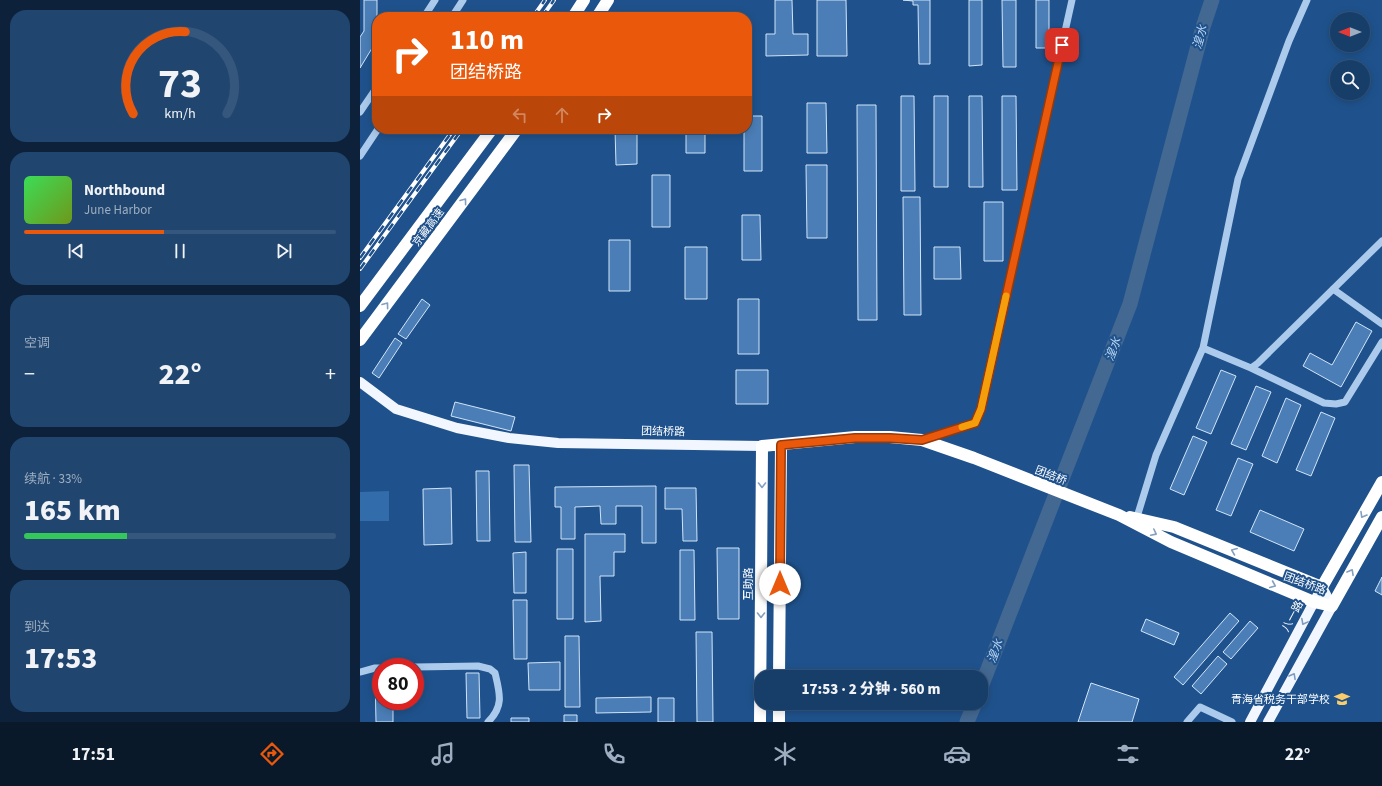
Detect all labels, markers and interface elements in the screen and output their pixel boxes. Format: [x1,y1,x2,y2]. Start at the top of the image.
north arrow [1330,12,1370,52]
map controls [1330,12,1370,100]
text: 110 m [450,20,524,60]
water label: 湟水 [1189,22,1212,51]
icon: right [384,28,436,80]
pin [1045,28,1079,62]
icon: arrive [1051,34,1073,56]
text: 73 [158,54,202,114]
text: 团结桥路 [450,60,522,85]
button: search [1330,60,1370,100]
text: km/h [164,103,196,124]
icon: left [509,104,531,126]
icon: ahead [551,104,573,126]
icon: right [593,104,615,126]
text: Northbound [84,180,165,201]
one-way arrow [459,198,466,205]
text: June Harbor [84,201,152,219]
street label: 京藏高速 [409,205,448,249]
icon: previous [65,240,87,262]
icon: pause [169,240,191,262]
icon: next [273,240,295,262]
one-way arrow [381,302,389,309]
text: 空调 [24,334,50,352]
water label: 湟水 [1101,334,1126,363]
text: 22° [158,353,202,396]
text: − [24,358,35,390]
text: + [325,358,336,390]
street label: 团结桥路 [641,424,685,439]
street label: 团结桥 [1033,463,1069,488]
text: 续航 · 33% [24,470,82,488]
one-way arrow [758,482,766,488]
text: 165 km [24,489,121,532]
one-way arrow [1360,511,1367,519]
one-way arrow [1150,528,1157,536]
one-way arrow [1231,548,1239,556]
position arrow [759,563,801,605]
street label: 互助路 [741,568,756,601]
street label: 团结桥路 [1282,569,1328,598]
one-way arrow [1347,569,1354,576]
one-way arrow [1270,580,1277,588]
street label: 八一路 [1278,598,1307,634]
one-way arrow [757,612,765,618]
one-way arrow [1301,617,1309,625]
text: 到达 [24,618,50,636]
water label: 湟水 [983,636,1008,665]
text: 17:53 [24,637,97,680]
speed limit sign: 80 [372,658,424,710]
one-way arrow [1289,673,1296,680]
text: 17:53 · 2 分钟 · 560 m [802,679,940,700]
school or university icon: 青海省税务干部学校 [1333,690,1351,708]
place label: 青海省税务干部学校 [1231,692,1330,707]
icon: directions [258,740,286,768]
icon: music [429,740,457,768]
icon: phone [600,740,628,768]
icon: climate [771,740,799,768]
icon: car [943,740,971,768]
icon: filters [1114,740,1142,768]
text: 17:51 [72,742,115,767]
text: 22° [1285,742,1310,767]

